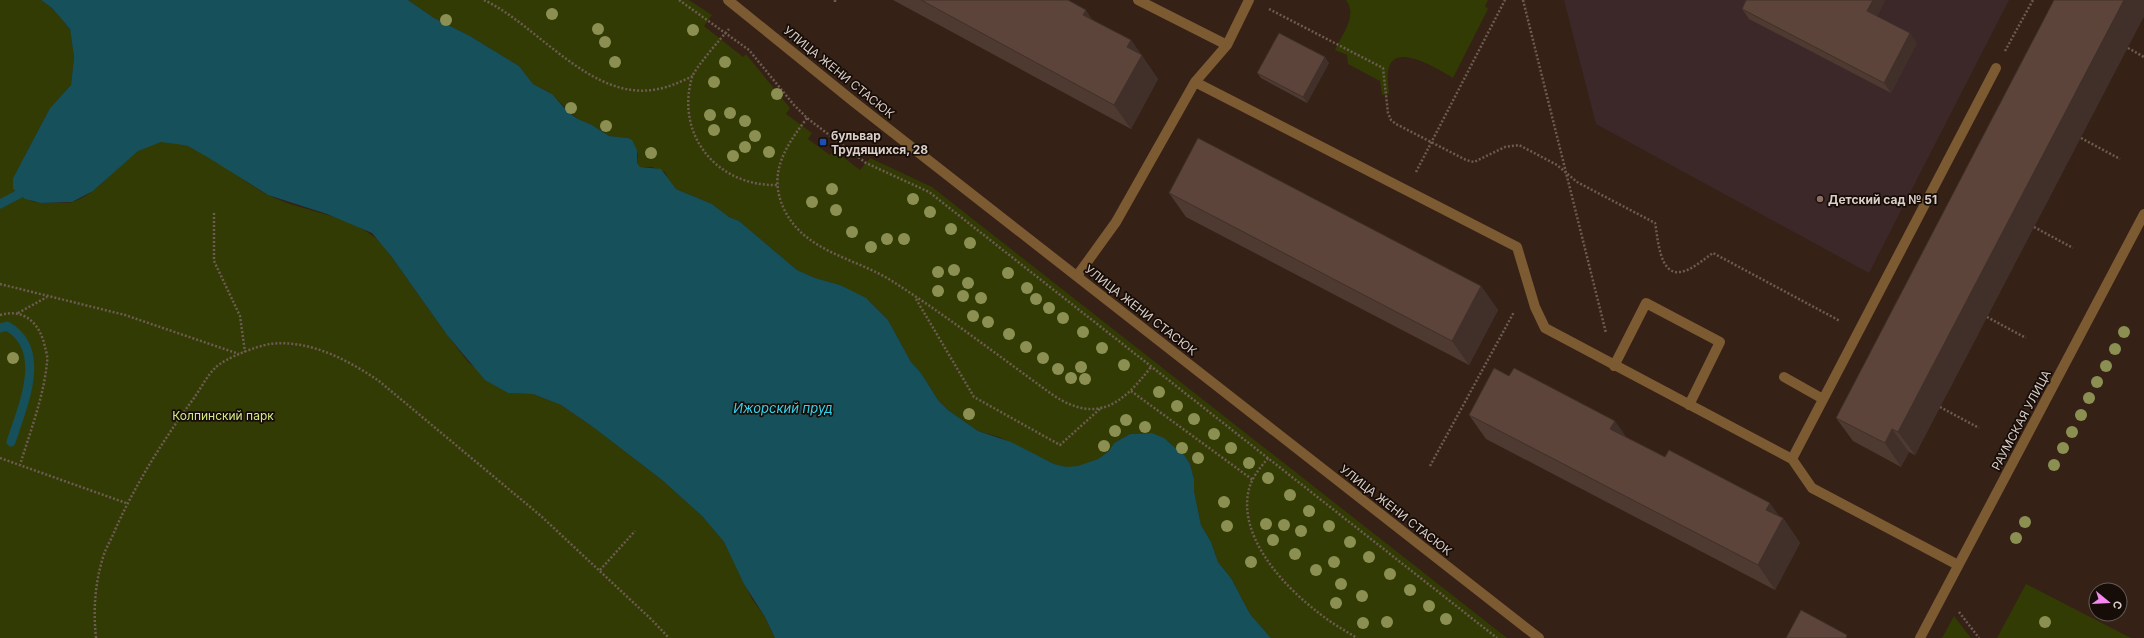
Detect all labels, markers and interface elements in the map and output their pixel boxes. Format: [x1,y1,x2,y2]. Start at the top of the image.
street label: УЛИЦА ЖЕНИ СТАСЮК [781,23,897,121]
place label: бульвар Трудящихся, 28 [831,128,928,157]
marker: бульвар Трудящихся, 28 [818,137,828,147]
place label: Детский сад № 51 [1828,192,1937,207]
marker: Детский сад № 51 [1815,194,1825,204]
street label: УЛИЦА ЖЕНИ СТАСЮК [1082,262,1200,358]
street label: РАУМСКАЯ УЛИЦА [1988,367,2054,473]
water label: Ижорский пруд [733,400,833,416]
park label: Колпинский парк [172,408,274,423]
street label: УЛИЦА ЖЕНИ СТАСЮК [1337,462,1455,558]
north arrow [2088,582,2128,622]
text: С [2110,599,2125,611]

